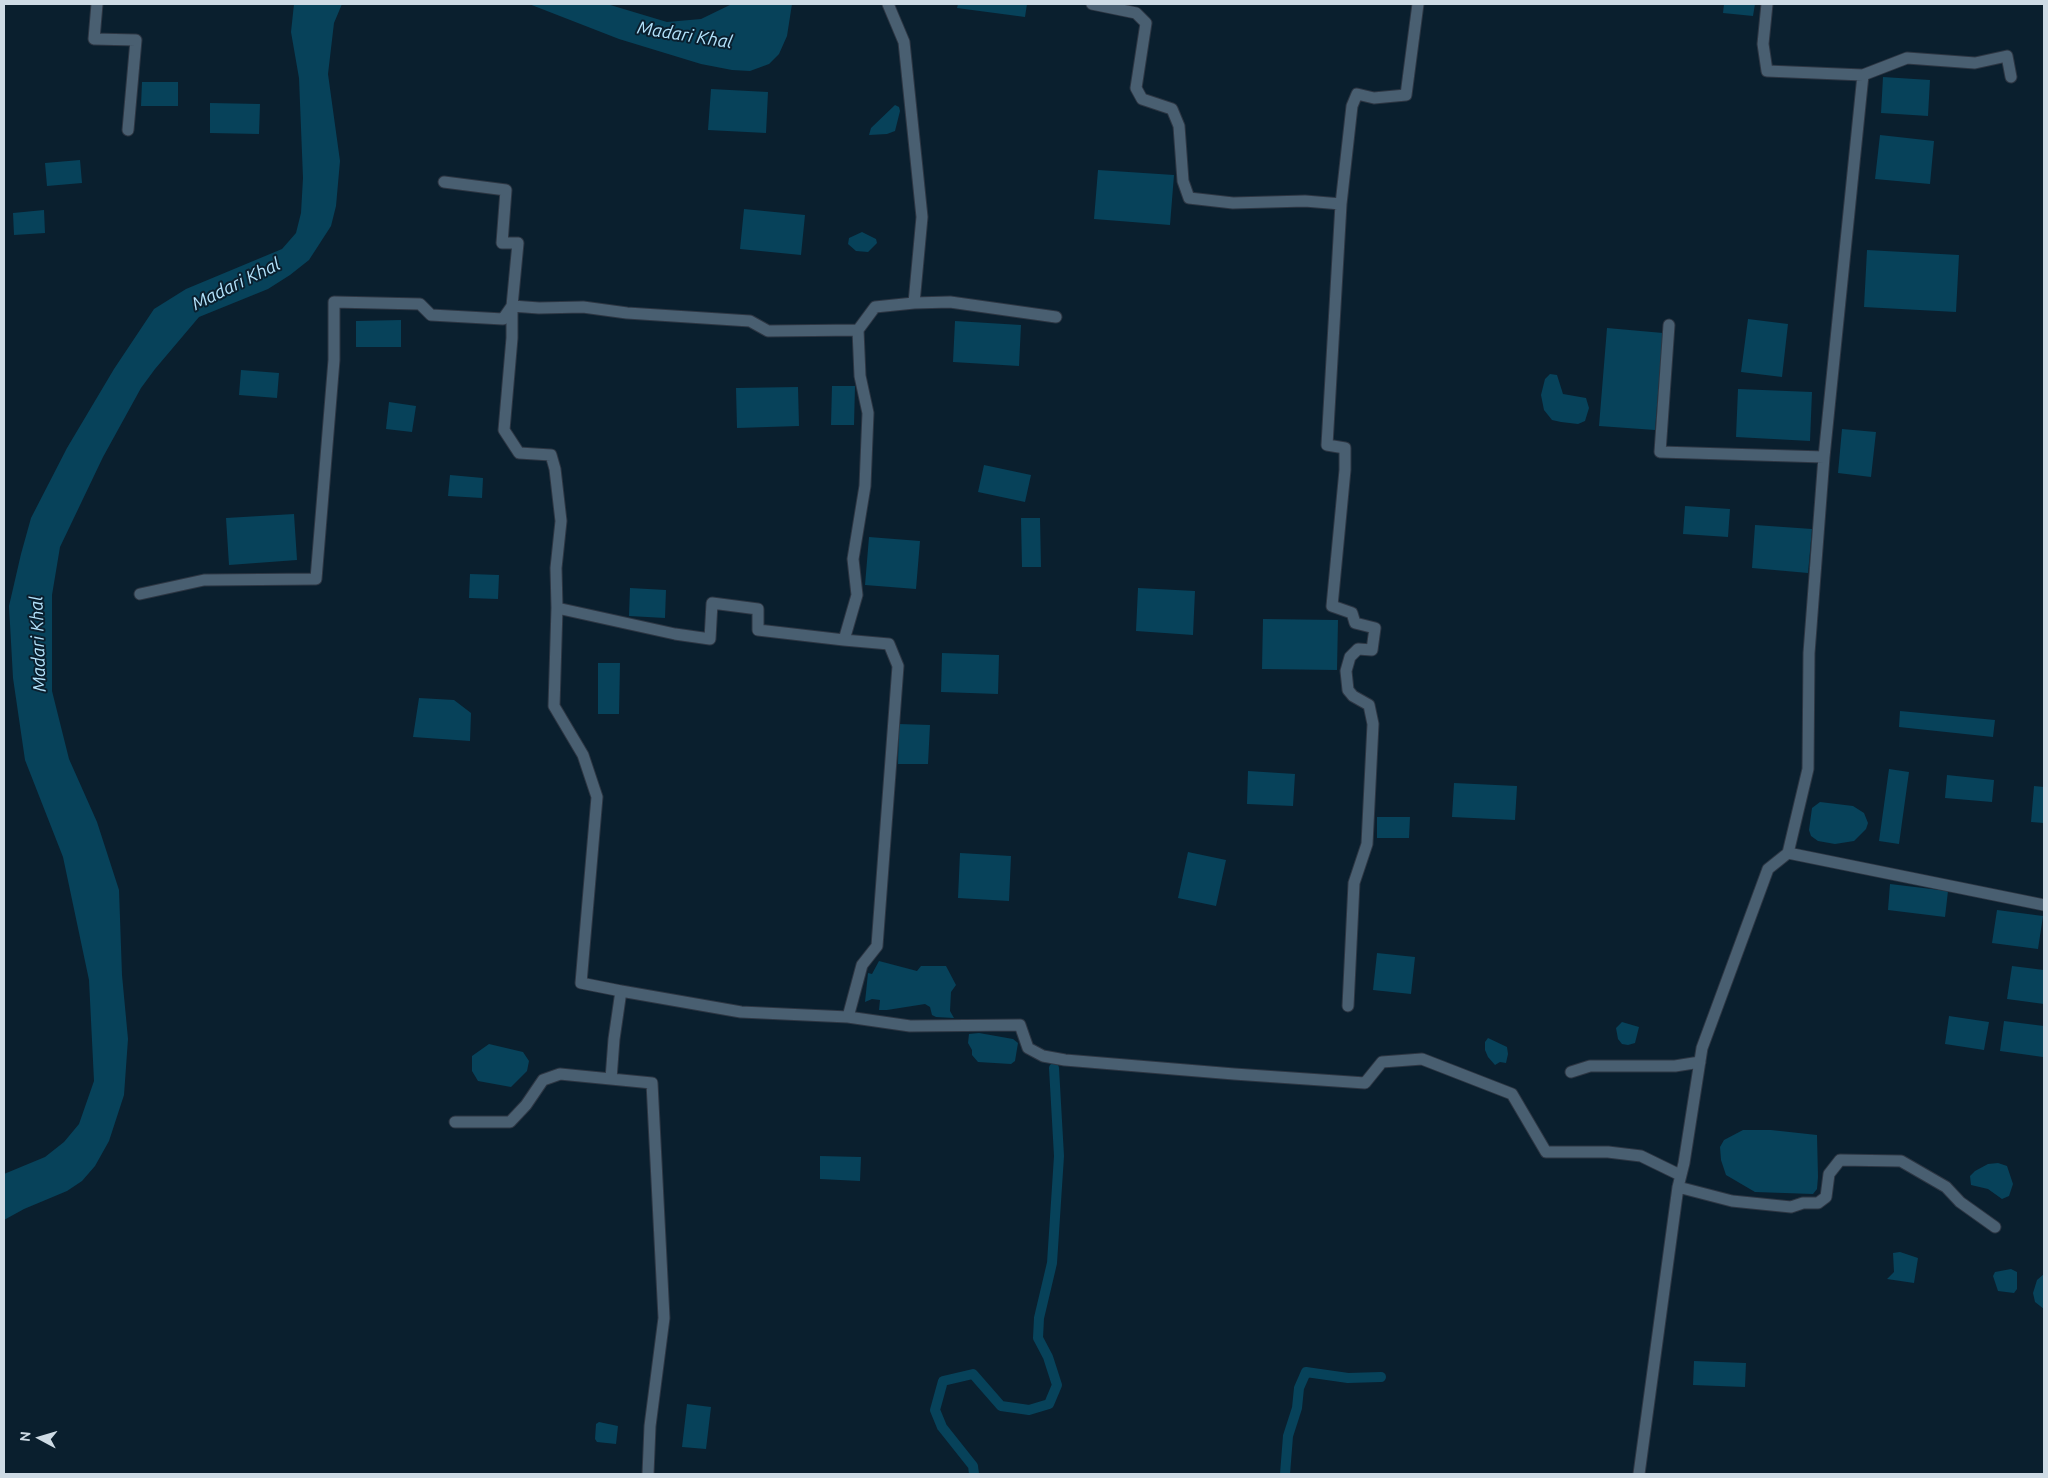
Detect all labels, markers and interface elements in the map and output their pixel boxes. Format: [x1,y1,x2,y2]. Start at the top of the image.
water label: Madari Khal [636,17,734,53]
water label: Madari Khal [188,253,284,315]
water label: Madari Khal [26,596,50,692]
north arrow [15,1413,65,1463]
text: N [17,1430,34,1442]

